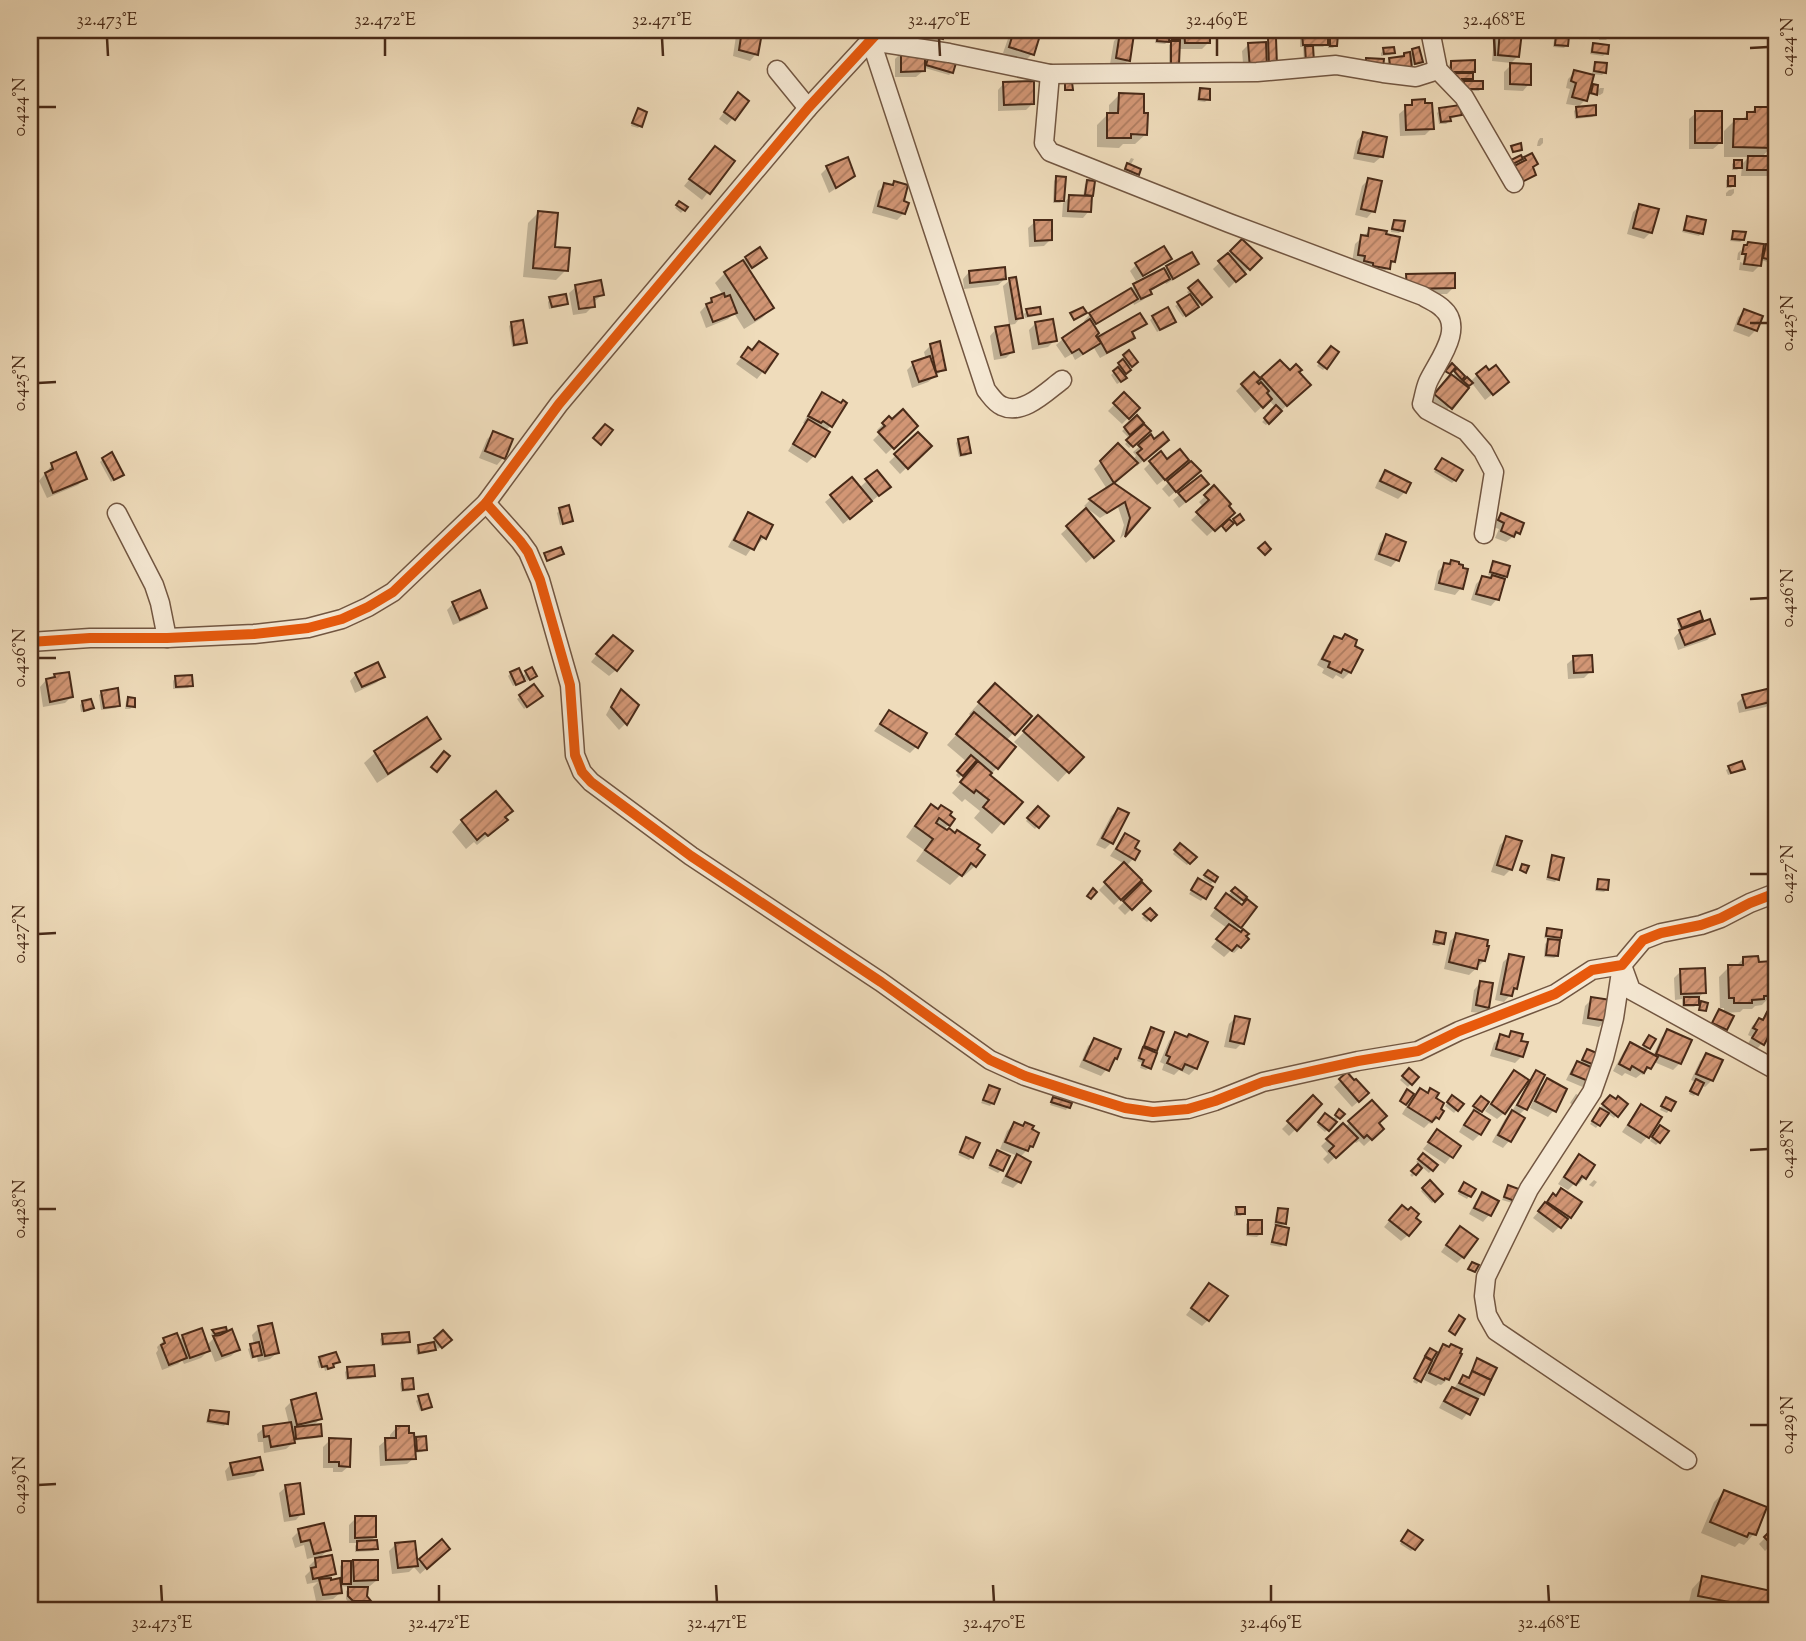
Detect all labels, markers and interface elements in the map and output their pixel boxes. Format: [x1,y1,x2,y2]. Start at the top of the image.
text: 32.473°E [77,8,138,34]
text: 32.472°E [354,8,416,34]
text: 32.471°E [632,8,692,34]
text: 32.470°E [908,8,970,34]
text: 32.469°E [1186,8,1248,34]
text: 32.468°E [1463,8,1525,34]
text: 0.424°N [1776,17,1802,77]
text: 0.424°N [8,77,34,137]
text: 0.425°N [1776,295,1802,351]
text: 0.425°N [8,355,34,411]
text: 0.426°N [1776,568,1802,628]
text: 0.426°N [8,628,34,688]
text: 0.427°N [1776,844,1802,904]
text: 0.427°N [8,904,34,964]
text: 0.428°N [1776,1119,1802,1179]
text: 0.428°N [8,1179,34,1239]
text: 0.429°N [1776,1396,1802,1454]
text: 0.429°N [8,1456,34,1514]
text: 32.473°E [132,1611,193,1637]
text: 32.472°E [408,1611,470,1637]
text: 32.471°E [687,1611,747,1637]
text: 32.470°E [963,1611,1025,1637]
text: 32.469°E [1240,1611,1302,1637]
text: 32.468°E [1518,1611,1580,1637]

